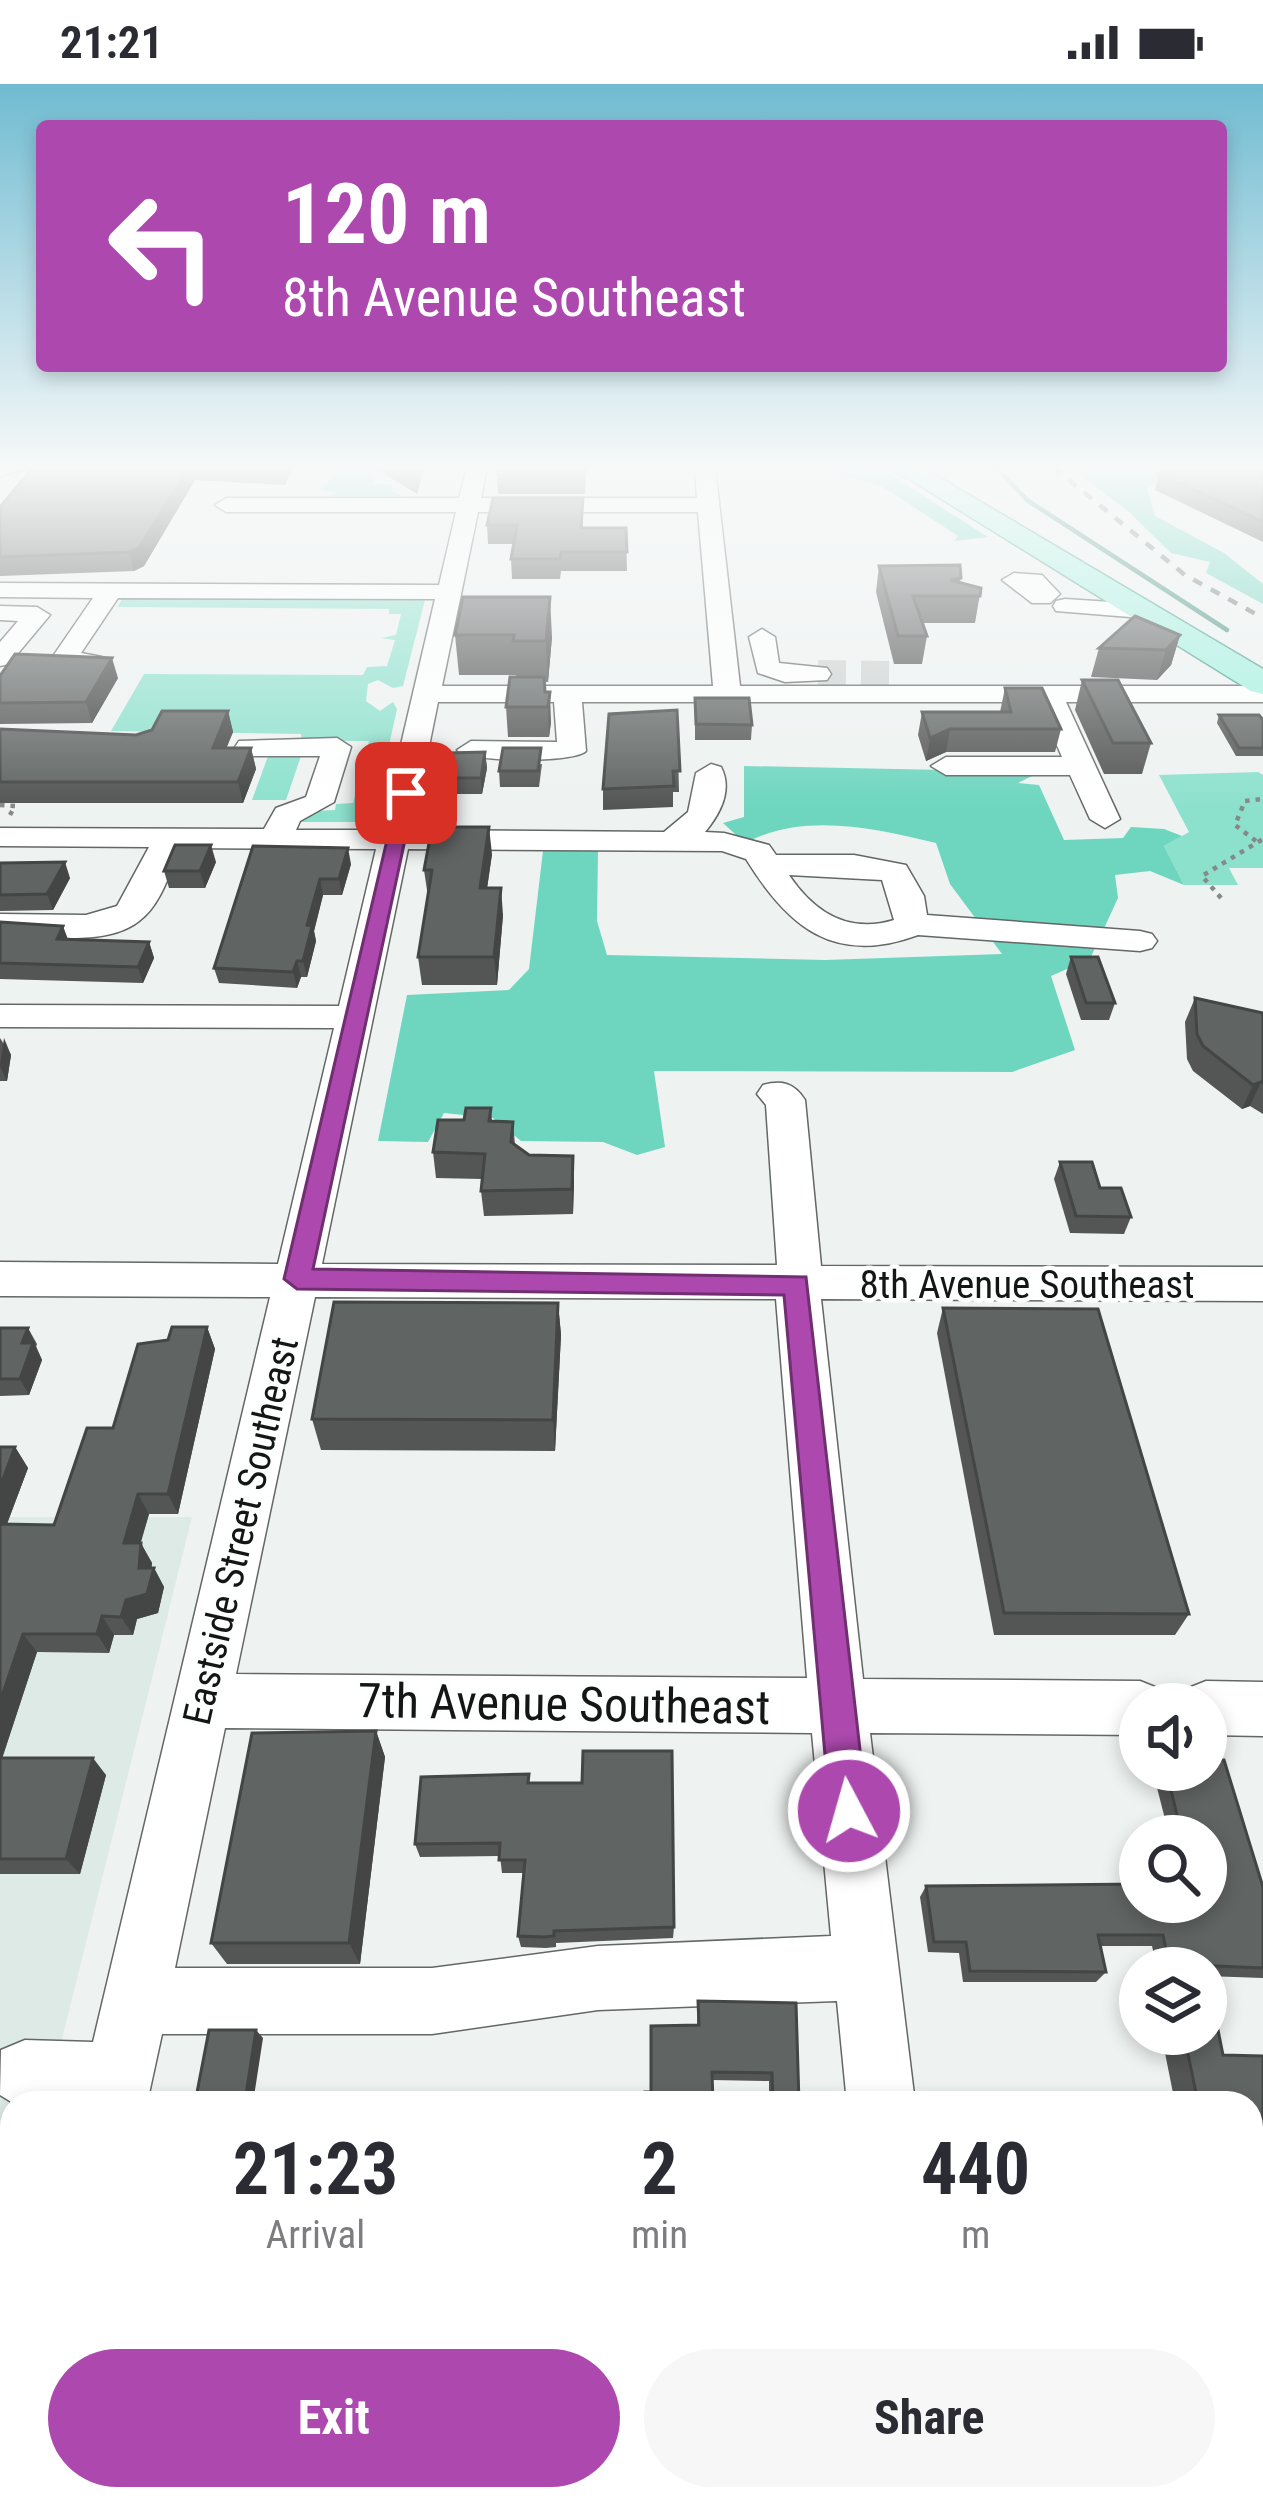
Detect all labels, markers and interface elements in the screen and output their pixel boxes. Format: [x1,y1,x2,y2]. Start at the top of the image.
text: 21:21 [60,16,163,69]
text: 120 m [282,165,491,264]
icon: left [84,168,240,324]
text: 8th Avenue Southeast [282,266,746,329]
pin [355,742,457,844]
icon: arrive [373,760,439,826]
street label: 8th Avenue Southeast [859,1262,1195,1308]
street label: Eastside Street Southeast [174,1333,308,1729]
street label: 7th Avenue Southeast [357,1672,771,1736]
map controls [1119,1683,1227,2055]
button: sound [1119,1683,1227,1791]
position arrow [786,1748,912,1874]
button: search [1119,1815,1227,1923]
button: layers [1119,1947,1227,2055]
text: 21:23 [233,2127,398,2212]
text: 2 [641,2127,678,2212]
text: 440 [921,2127,1030,2212]
text: Arrival [266,2212,365,2258]
text: min [631,2212,688,2258]
text: m [961,2212,990,2258]
button: Exit [48,2349,620,2487]
button: Share [644,2349,1215,2487]

